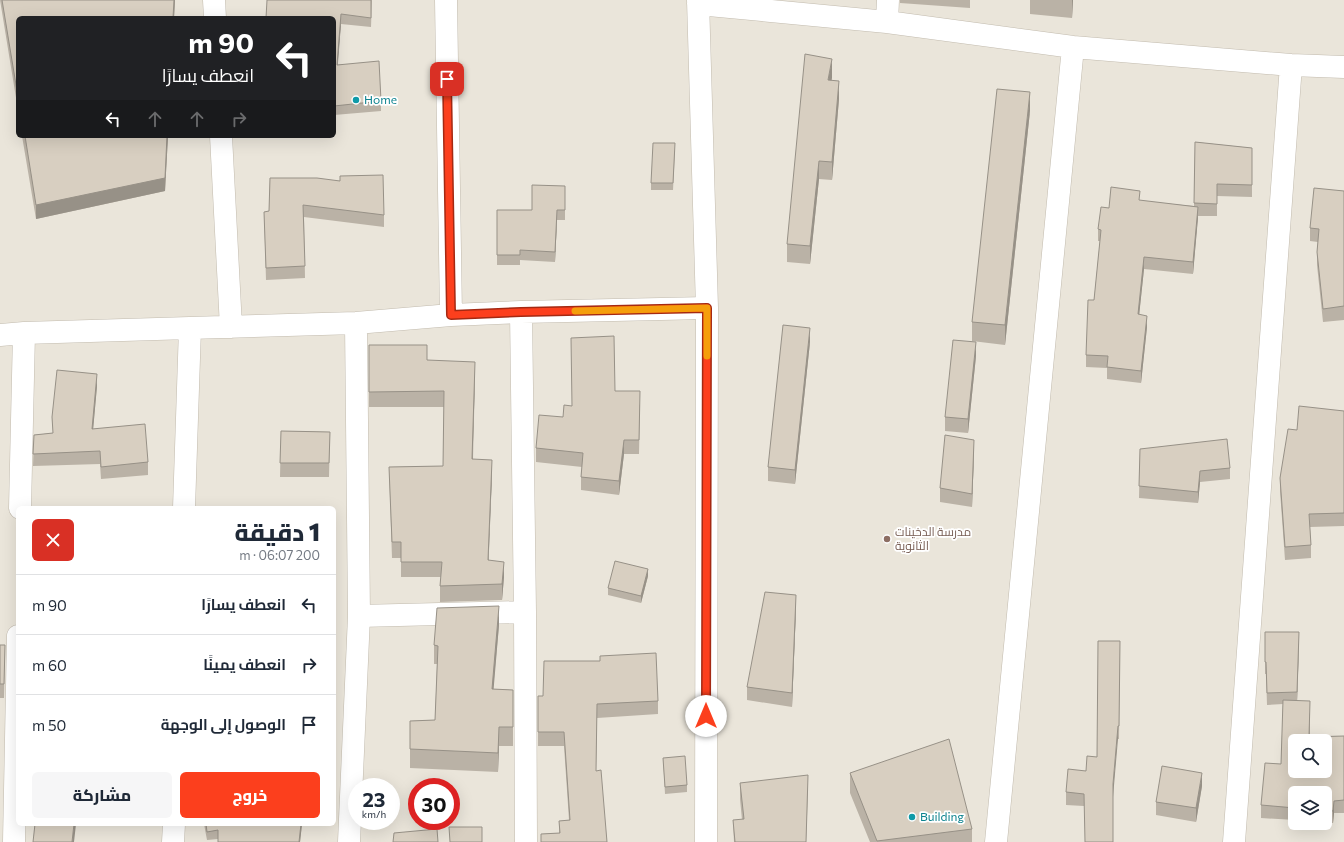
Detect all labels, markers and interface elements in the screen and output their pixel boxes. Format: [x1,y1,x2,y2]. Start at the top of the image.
text: 90 m [188,25,254,59]
icon: left [268,32,320,84]
pin [430,62,464,96]
text: انعطف يسارًا [162,64,254,86]
icon: arrive [436,68,458,90]
place label: Home [364,92,397,106]
marker: Home [351,95,361,105]
icon: left [102,108,124,130]
icon: ahead [144,108,166,130]
icon: ahead [186,108,208,130]
icon: right [228,108,250,130]
text: 1 دقيقة [235,517,320,546]
button: close [32,519,74,561]
place label: مدرسة الدخينات الثانوية [895,524,971,553]
marker: مدرسة الدخينات الثانوية [882,534,892,544]
text: 200 m · 06:07 [239,547,320,563]
icon: left [298,594,320,616]
text: انعطف يسارًا [201,595,286,613]
text: 90 m [32,596,67,614]
icon: right [298,654,320,676]
text: انعطف يمينًا [203,655,286,673]
text: 60 m [32,656,67,674]
position arrow [685,695,727,737]
icon: arrive [298,714,320,736]
text: الوصول إلى الوجهة [161,715,286,733]
text: 50 m [32,716,66,734]
map controls [1288,734,1332,830]
button: search [1288,734,1332,778]
button: مشاركة [32,772,172,818]
button: خروج [180,772,320,818]
speed limit sign: 30 [408,778,460,830]
button: layers [1288,786,1332,830]
text: 23 [362,787,386,811]
text: km/h [362,808,386,820]
place label: Building [920,809,964,823]
marker: Building [907,812,917,822]

